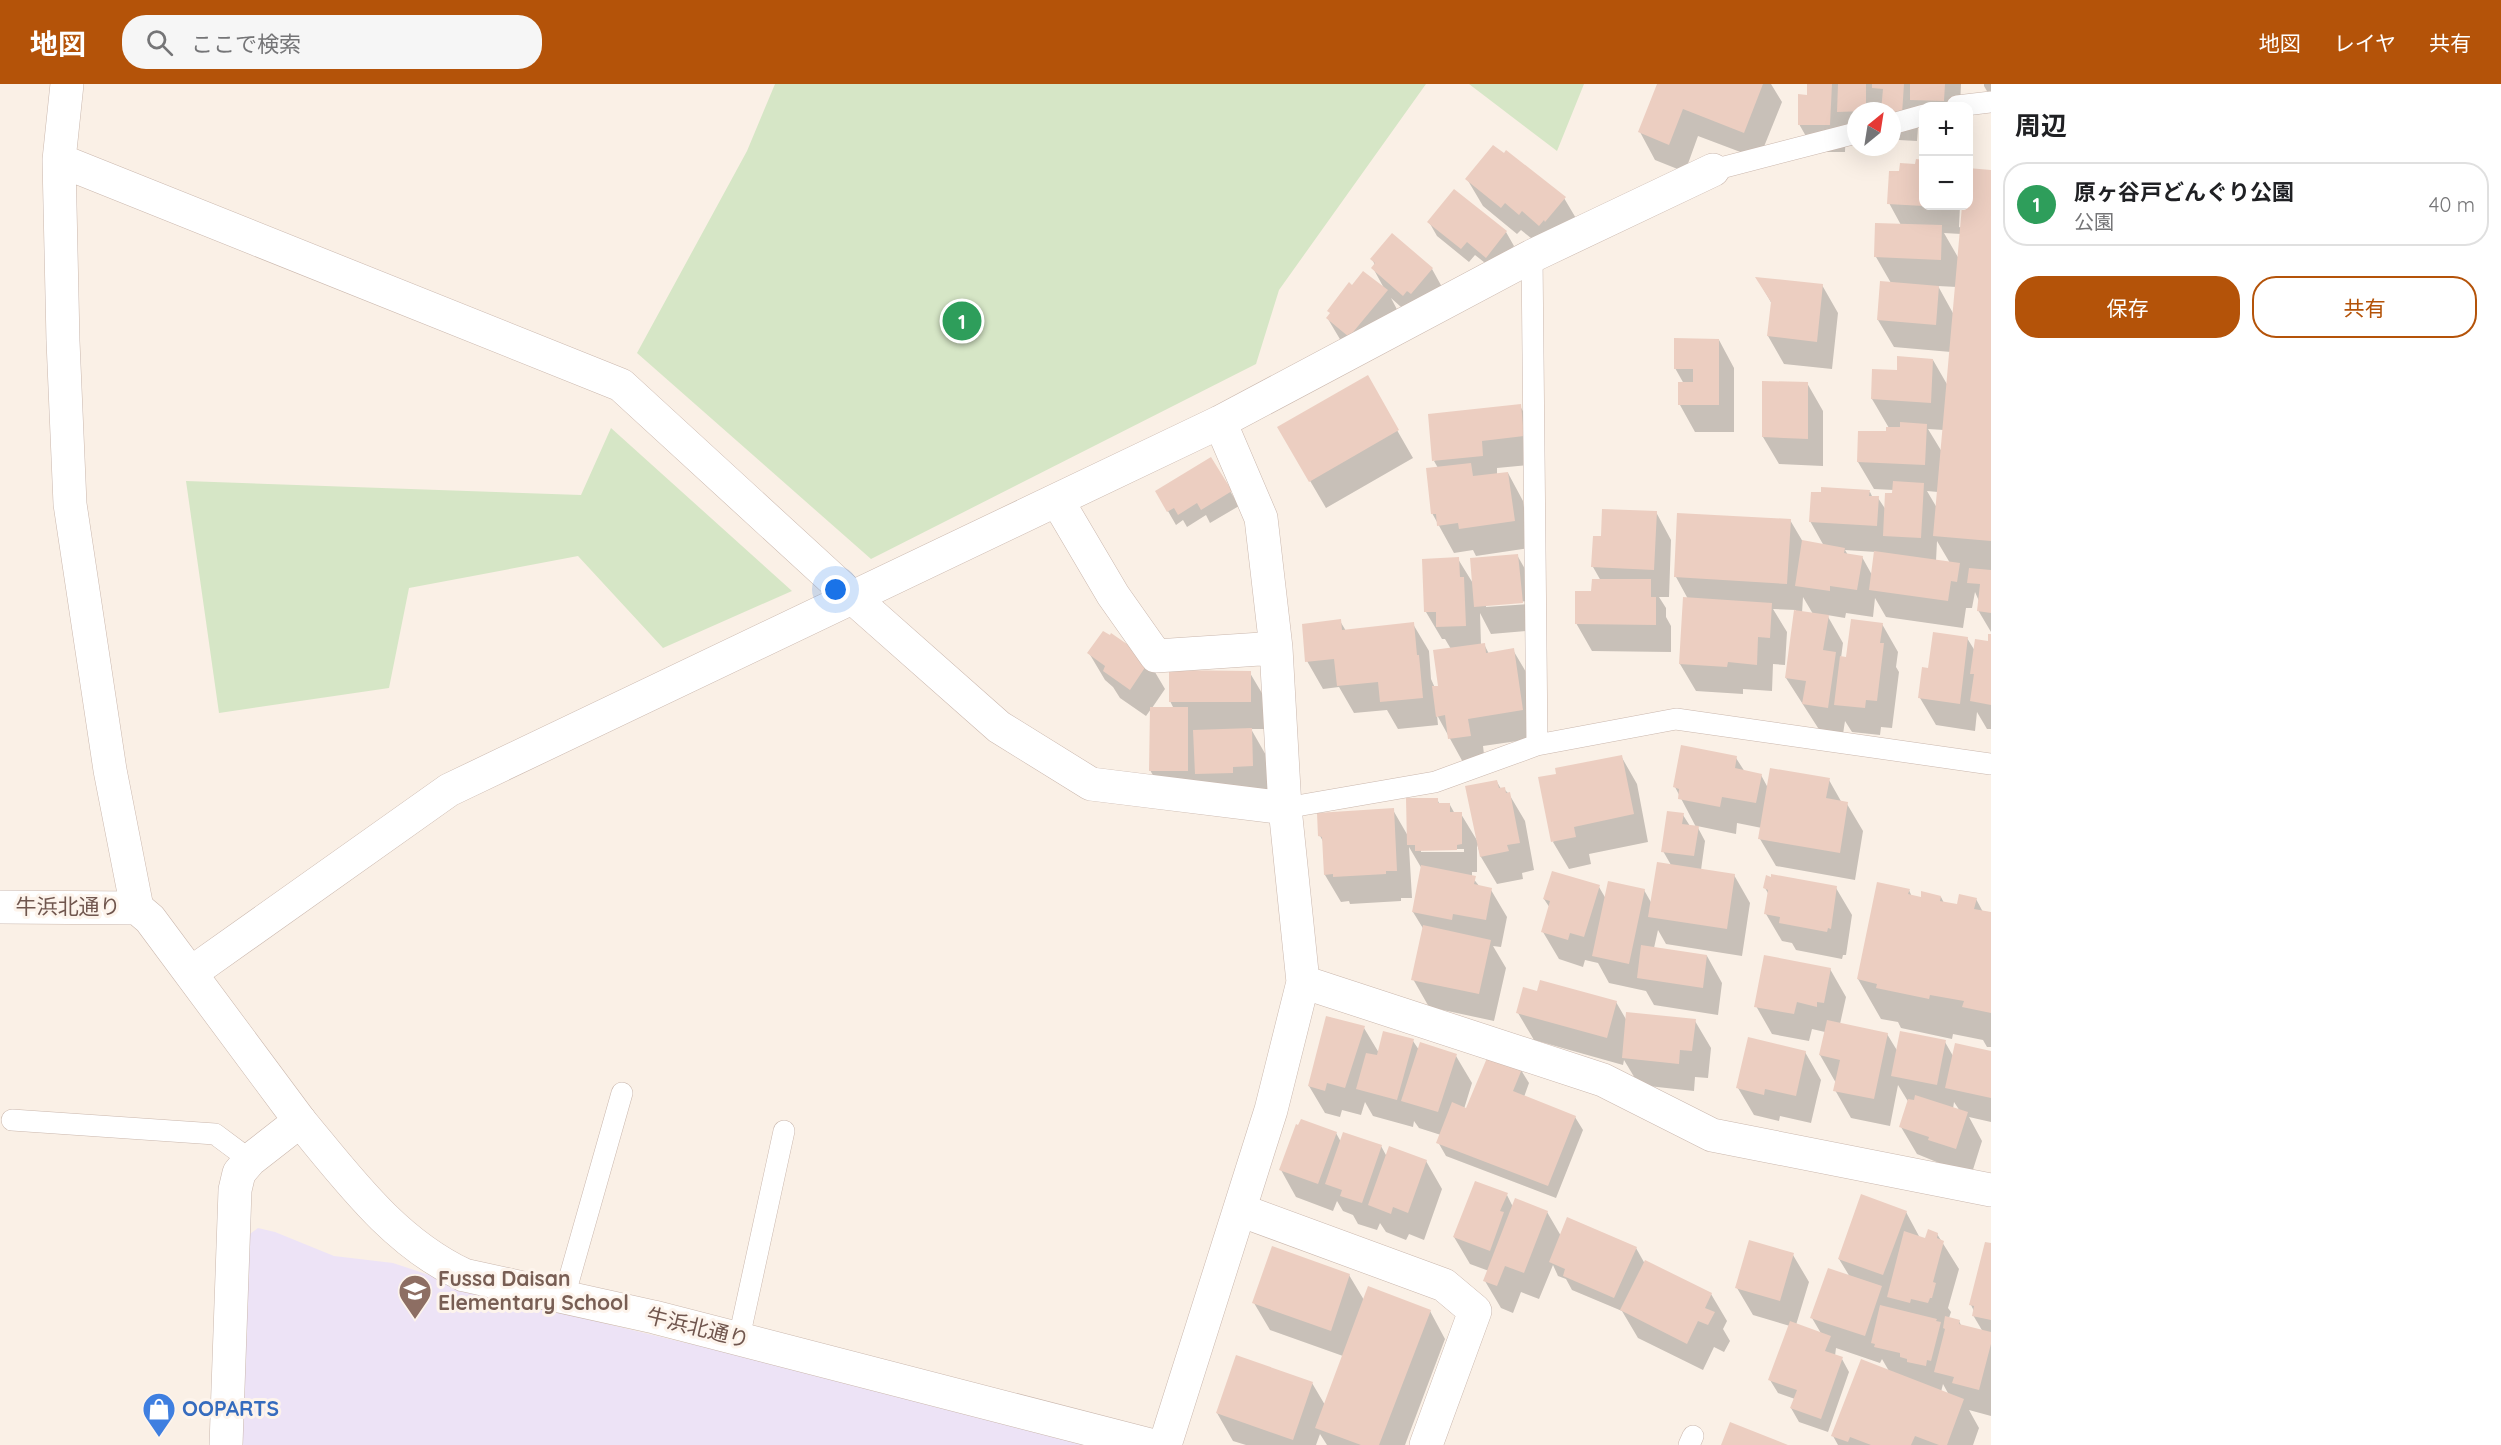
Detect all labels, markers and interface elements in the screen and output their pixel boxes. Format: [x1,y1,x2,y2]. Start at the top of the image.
search box [122,15,542,69]
text: 地図 [30,26,86,61]
icon: search [143,26,176,59]
text: ここで検索 [191,30,301,58]
text: 地図 [2259,30,2301,56]
text: レイヤ [2334,30,2396,56]
text: 共有 [2429,30,2471,56]
north arrow [1847,102,1901,156]
map controls [1919,102,1973,210]
button: + [1919,102,1973,156]
text: 周辺 [2015,109,2067,142]
button: − [1919,156,1973,210]
text: 原ヶ谷戸どんぐり公園 [2074,178,2294,206]
text: 1 [2033,192,2040,217]
text: 40 m [2429,192,2475,217]
text: 公園 [2074,209,2114,234]
button: 保存 [2015,276,2240,338]
button: 共有 [2252,276,2477,338]
pin: 1 [942,298,982,344]
your location [821,575,850,604]
street label: 牛浜北通り [16,893,121,919]
place label: Fussa Daisan Elementary School [438,1265,629,1315]
school or university icon: Fussa Daisan Elementary School [397,1273,433,1320]
street label: 牛浜北通り [644,1302,752,1352]
shop icon: OOPARTS [141,1391,177,1438]
place label: OOPARTS [182,1395,279,1421]

